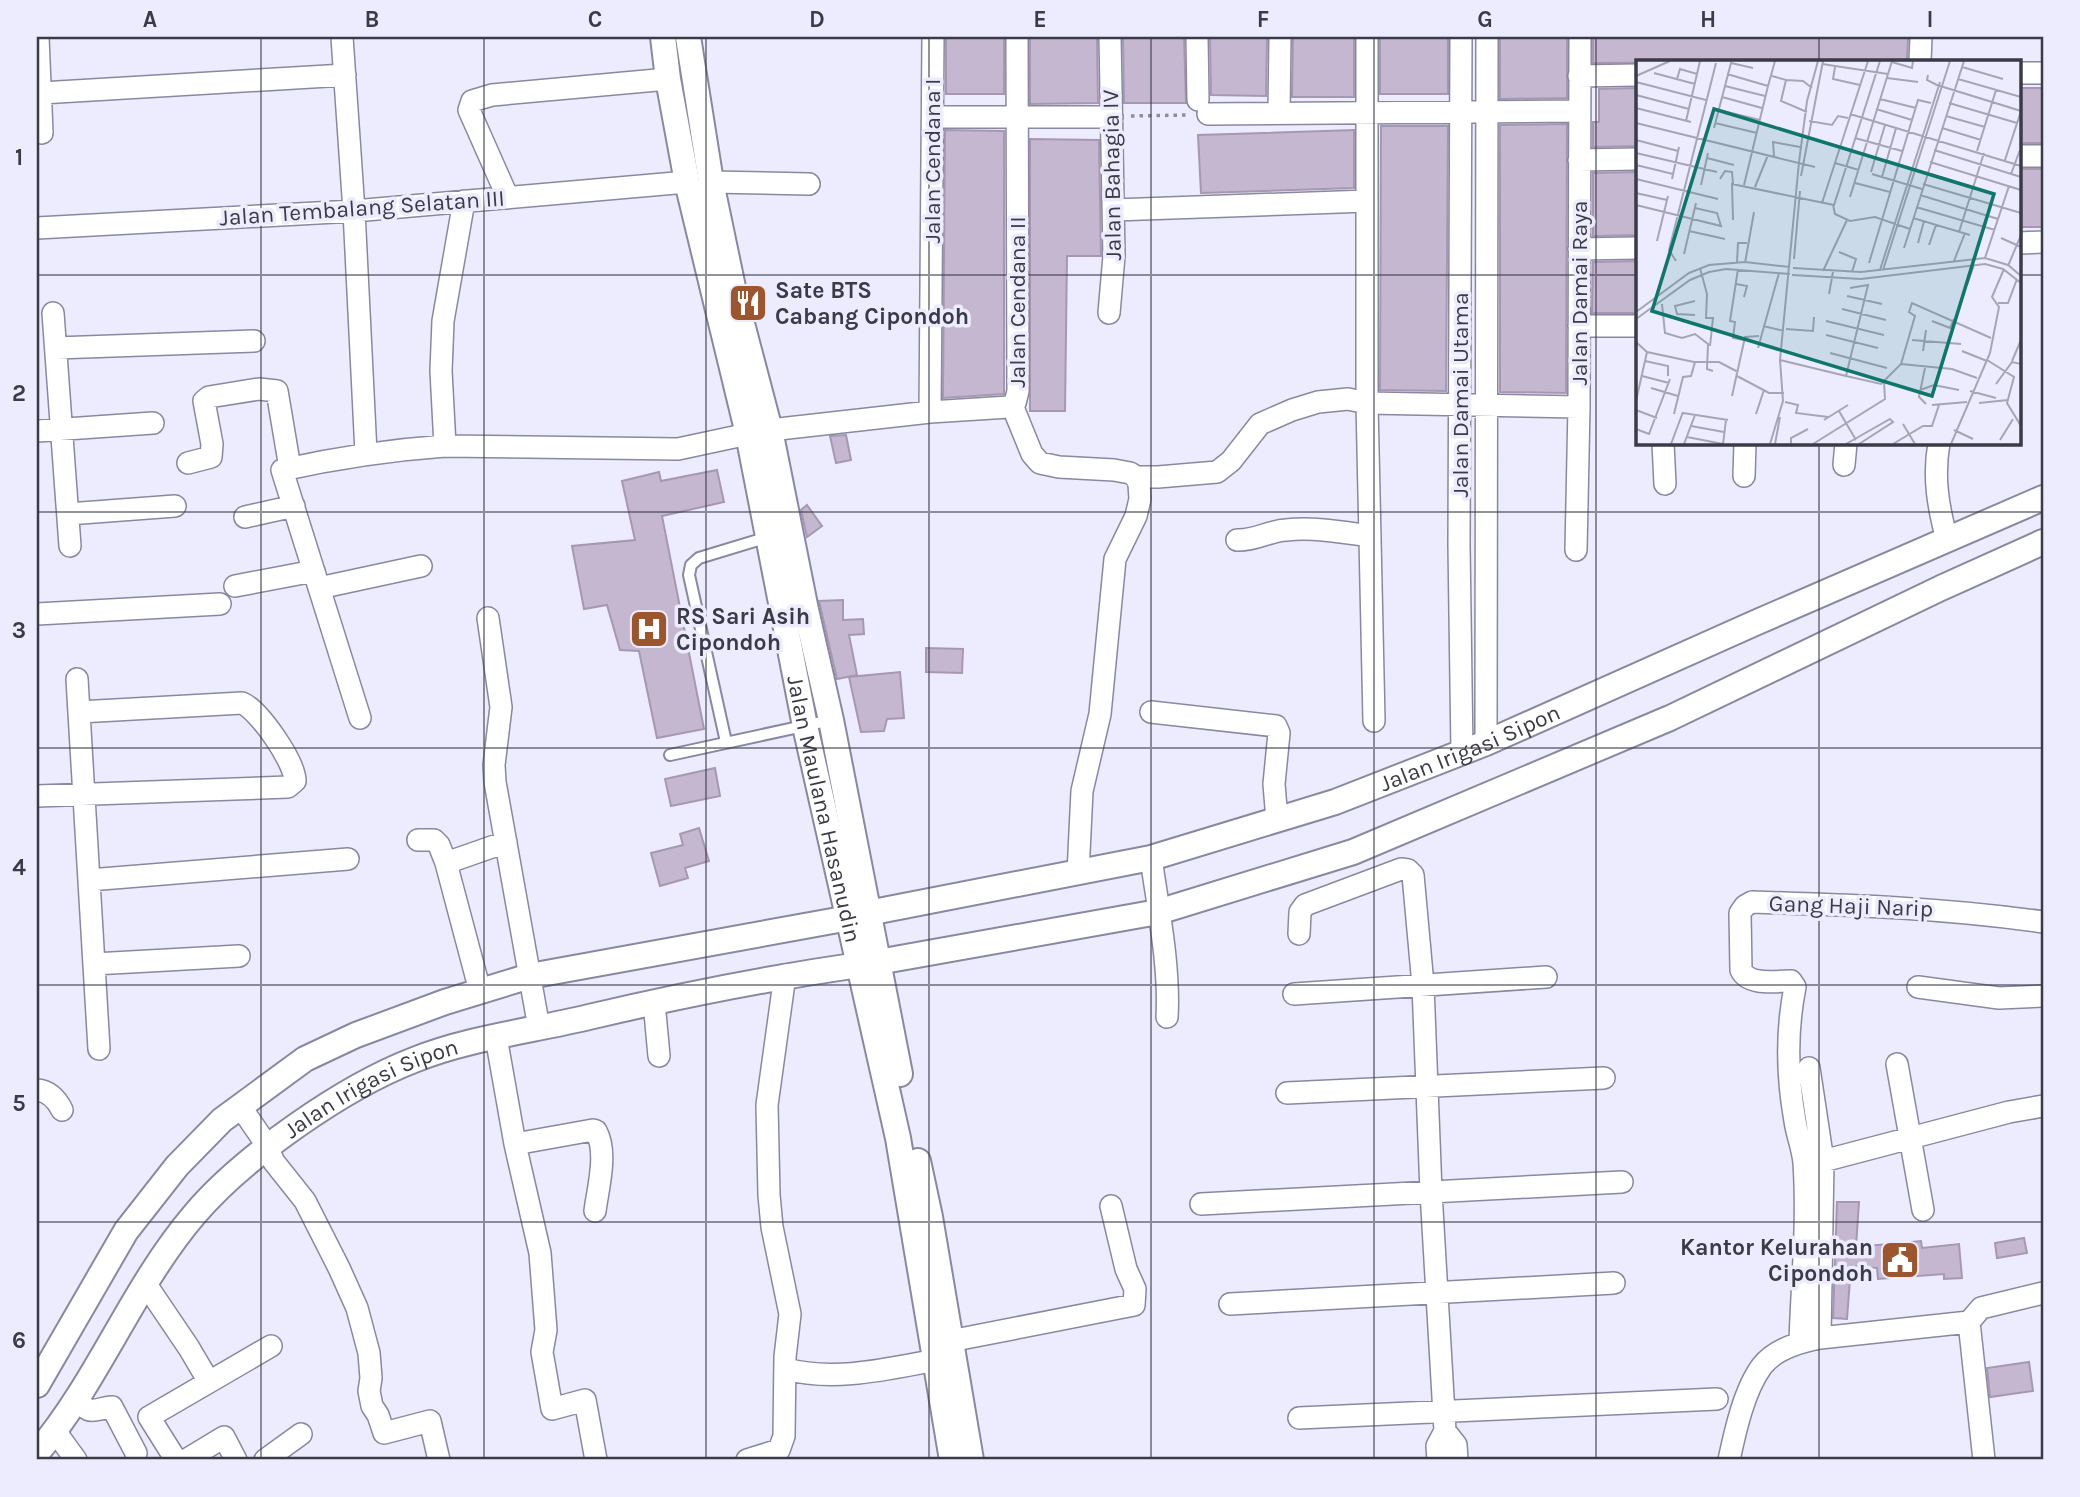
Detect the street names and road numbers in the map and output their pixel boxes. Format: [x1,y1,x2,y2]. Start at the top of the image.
street label: Jalan Cendana I [919,79,946,243]
street label: Jalan Bahagia IV [1097,89,1127,261]
street label: Jalan Tembalang Selatan III [218,185,506,231]
street label: Jalan Damai Raya [1566,201,1593,385]
street label: Jalan Cendana II [1004,216,1031,388]
street label: Jalan Damai Utama [1447,292,1474,498]
street label: Jalan Maulana Hasanudin [782,673,867,945]
street label: Jalan Irigasi Sipon [1376,698,1564,797]
street label: Gang Haji Narip [1768,890,1934,922]
street label: Jalan Irigasi Sipon [279,1033,461,1144]

